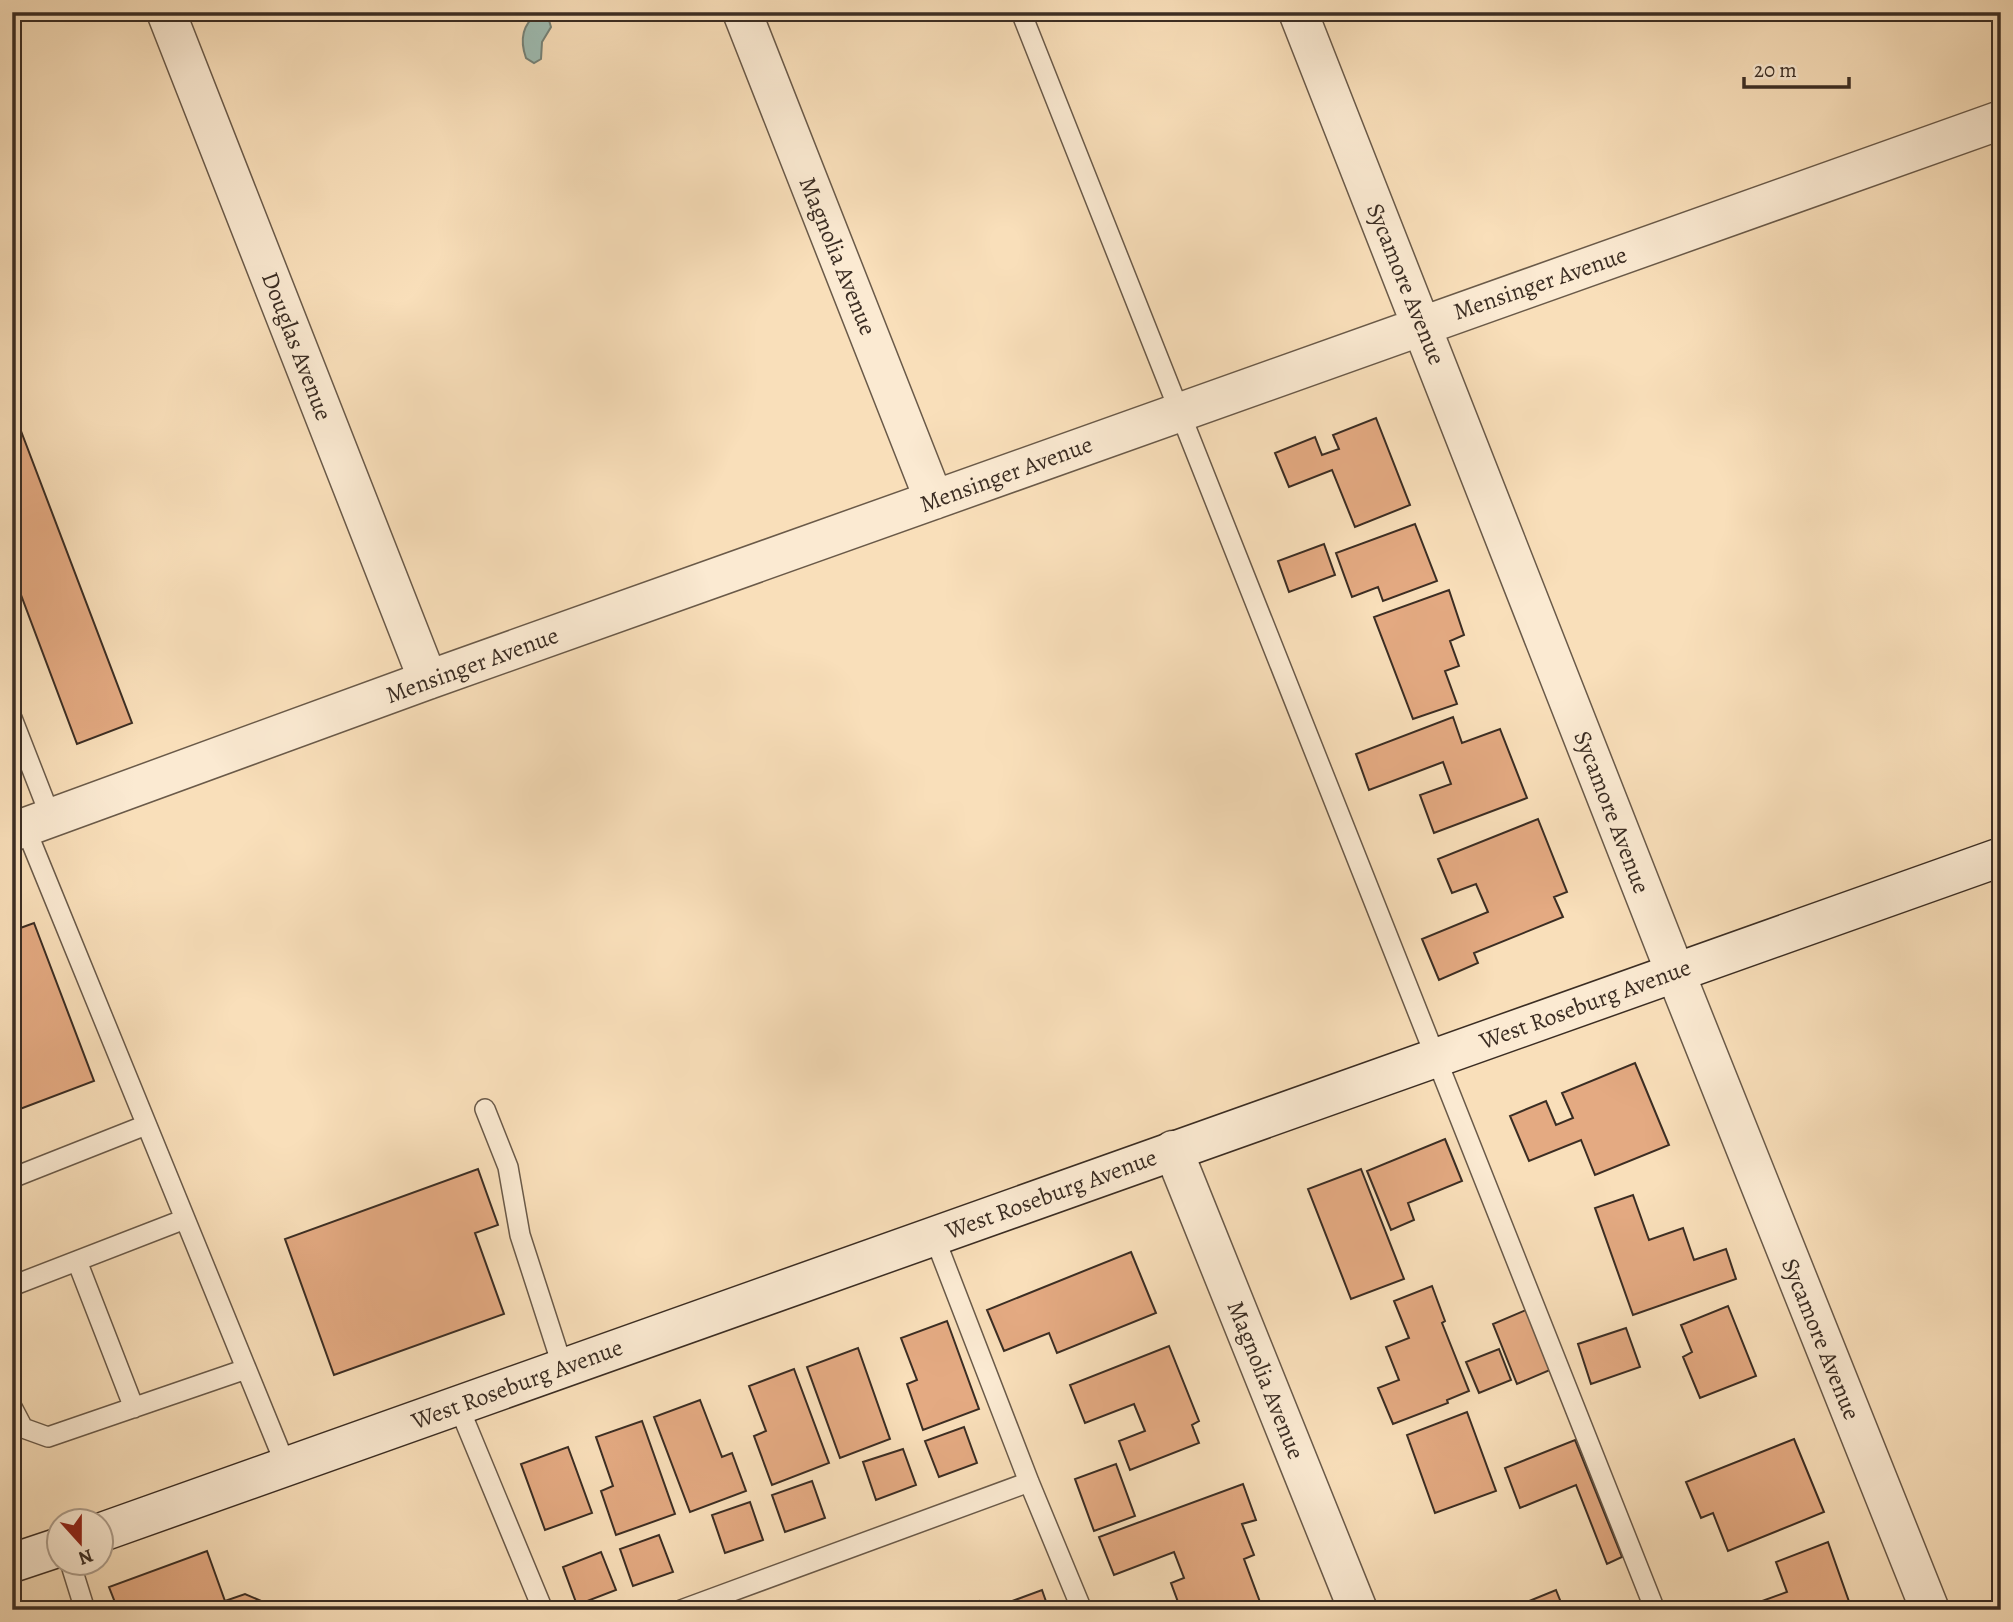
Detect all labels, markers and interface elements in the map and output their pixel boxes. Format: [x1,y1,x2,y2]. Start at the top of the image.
scale bar [1744,46,1848,90]
text: 20 m [1754,56,1797,84]
street label: Magnolia Avenue [792,172,884,340]
street label: Sycamore Avenue [1359,198,1453,370]
street label: Mensinger Avenue [1449,238,1631,328]
street label: Douglas Avenue [254,267,340,425]
street label: Mensinger Avenue [915,428,1097,520]
street label: Mensinger Avenue [381,619,563,711]
street label: Sycamore Avenue [1566,726,1658,898]
street label: West Roseburg Avenue [1474,951,1695,1057]
street label: West Roseburg Avenue [940,1141,1161,1247]
street label: Sycamore Avenue [1774,1253,1868,1425]
street label: Magnolia Avenue [1220,1296,1312,1464]
street label: West Roseburg Avenue [406,1331,627,1437]
north arrow [46,1506,116,1576]
text: N [74,1542,97,1572]

